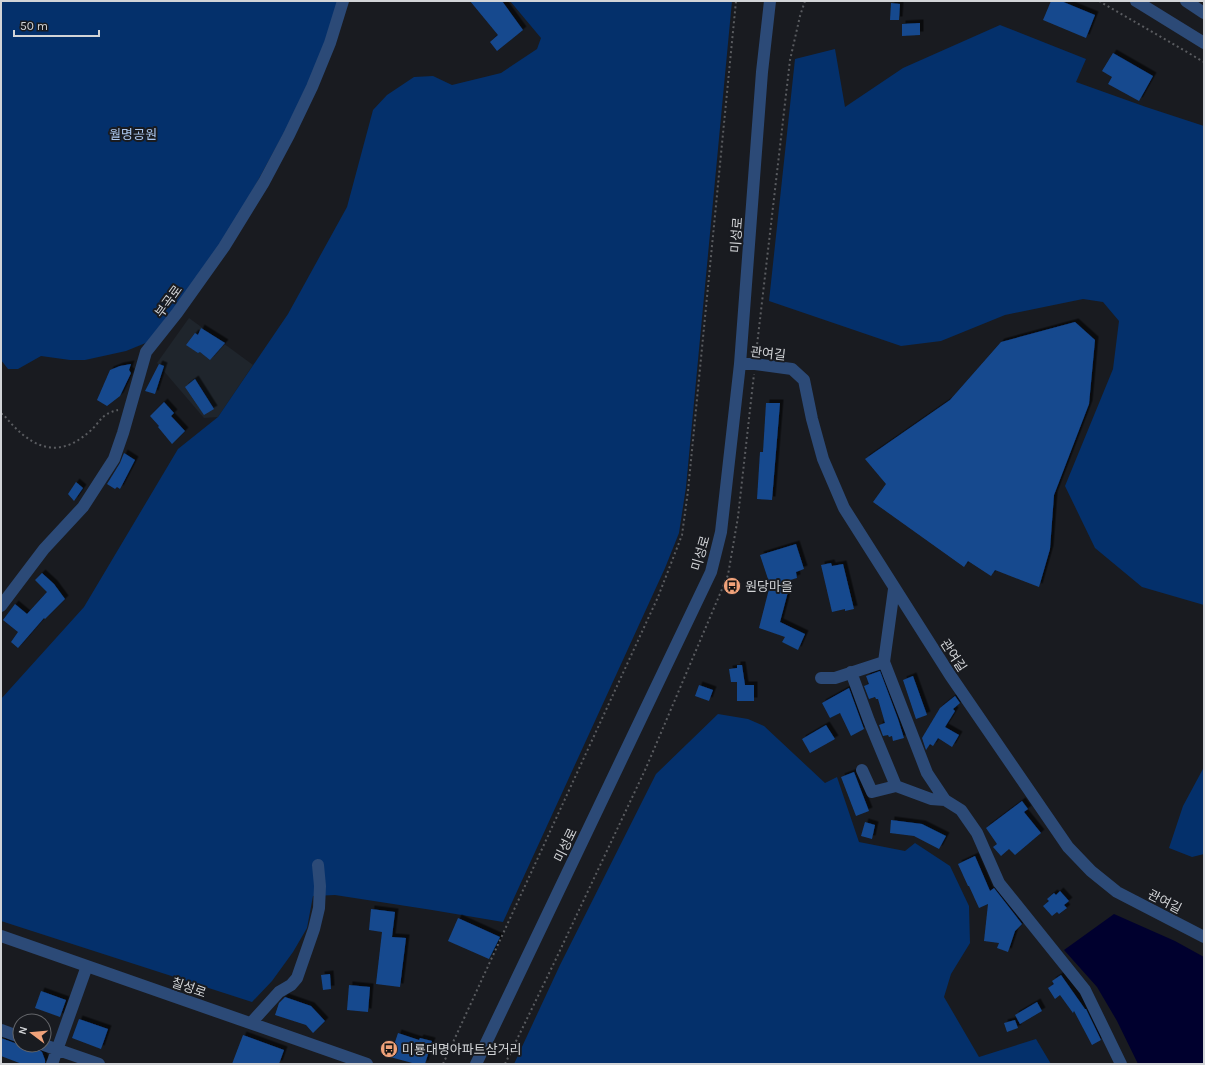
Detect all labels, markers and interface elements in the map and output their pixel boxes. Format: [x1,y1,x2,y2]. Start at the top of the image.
scale bar [14,12,99,38]
text: 50 m [20,19,48,33]
park label: 월명공원 [109,127,157,142]
street label: 미성로 [728,217,745,253]
street label: 부곡로 [152,282,185,320]
street label: 관여길 [749,344,787,363]
street label: 미성로 [688,534,713,572]
bus stop icon: 원당마을 [722,576,742,596]
place label: 원당마을 [745,579,793,594]
street label: 관여길 [938,636,970,674]
street label: 미성로 [551,826,580,865]
street label: 관여길 [1145,887,1184,916]
street label: 칠성로 [169,975,208,1000]
north arrow [12,1013,52,1053]
text: N [16,1025,30,1036]
bus stop icon: 미룡대명아파트삼거리 [379,1039,399,1059]
place label: 미룡대명아파트삼거리 [402,1042,522,1057]

